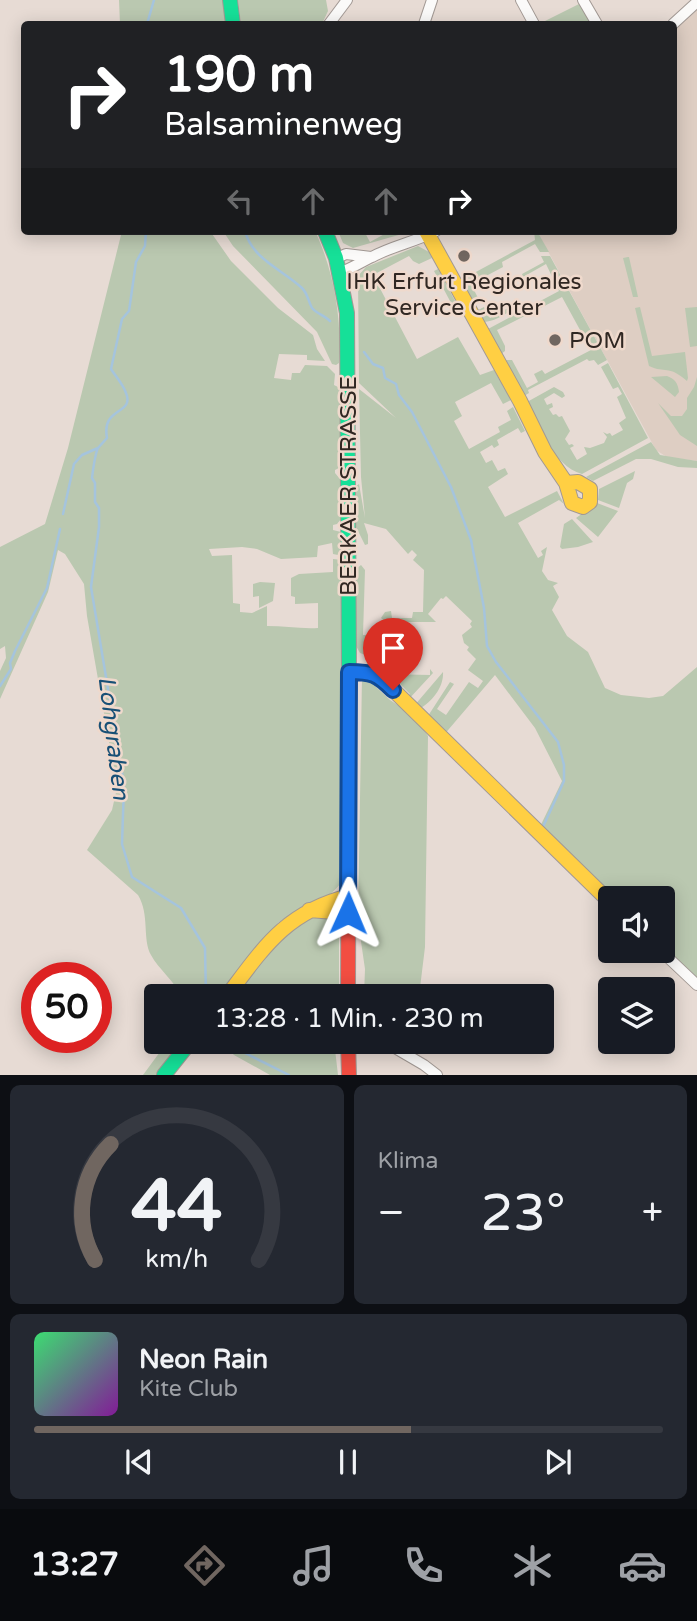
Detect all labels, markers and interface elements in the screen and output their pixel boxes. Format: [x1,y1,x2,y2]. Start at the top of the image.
text: 190 m [164,46,314,105]
icon: right [49,49,140,140]
text: Balsaminenweg [164,106,403,144]
icon: left [221,182,259,220]
icon: ahead [294,182,332,220]
icon: ahead [367,182,405,220]
icon: right [440,182,478,220]
marker: IHK Erfurt Regionales Service Center [456,248,472,264]
place label: IHK Erfurt Regionales Service Center [346,268,582,322]
place label: POM [569,327,625,355]
marker: POM [547,332,563,348]
street label: BERKAER STRASSE [335,376,363,596]
pin [363,618,423,690]
icon: arrive [374,629,412,667]
water label: Lohgraben [92,675,136,803]
position arrow [311,876,385,950]
map controls [598,886,675,1054]
button: sound [598,886,675,963]
speed limit sign: 50 [21,962,112,1053]
button: layers [598,977,675,1054]
text: 13:28 · 1 Min. · 230 m [214,1003,484,1034]
text: Klima [378,1147,438,1175]
text: 44 [131,1164,222,1252]
text: 23° [481,1182,566,1245]
text: − [378,1190,405,1236]
text: + [642,1190,663,1236]
text: km/h [145,1244,208,1274]
text: Neon Rain [139,1344,268,1375]
text: Kite Club [139,1375,238,1403]
icon: previous [120,1443,158,1481]
icon: pause [329,1443,367,1481]
icon: next [539,1443,577,1481]
icon: directions [180,1541,229,1590]
icon: music [289,1541,338,1590]
icon: phone [399,1541,448,1590]
icon: climate [508,1541,557,1590]
icon: car [618,1541,667,1590]
text: 13:27 [30,1546,119,1584]

